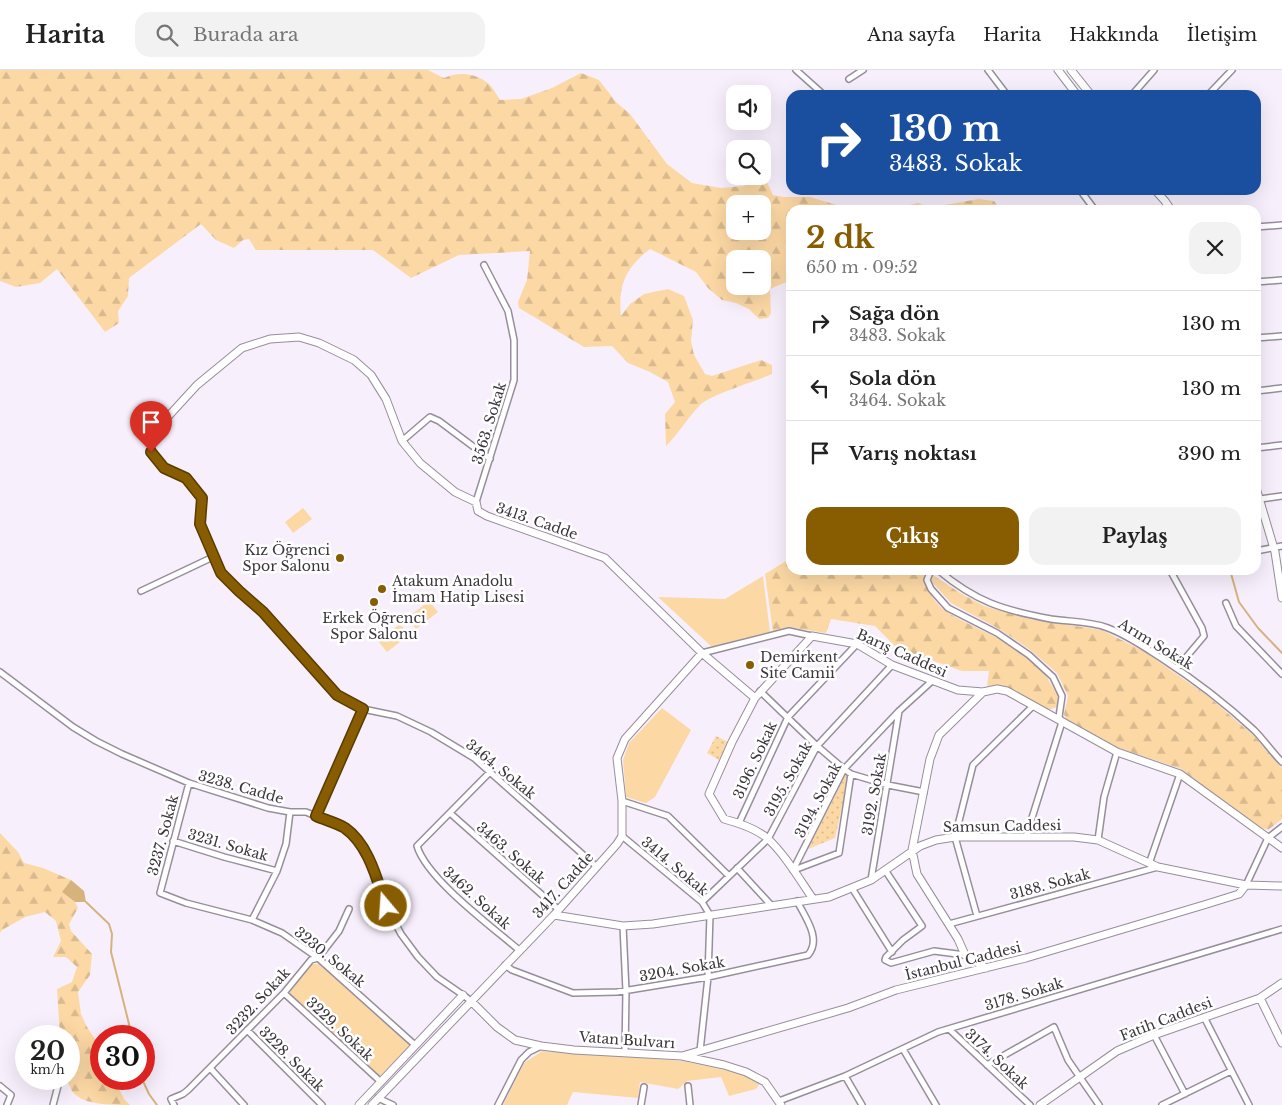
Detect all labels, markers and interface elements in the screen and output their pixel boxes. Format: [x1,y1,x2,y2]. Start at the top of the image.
search box [135,12,485,57]
text: Harita [25,20,105,49]
icon: search [153,21,181,49]
text: Burada ara [193,23,299,46]
text: Ana sayfa [867,24,955,46]
text: Harita [983,24,1041,46]
text: Hakkında [1069,24,1159,46]
text: İletişim [1187,24,1257,46]
map controls [726,85,771,295]
button: sound [726,85,771,130]
text: 130 m [889,107,1001,150]
icon: right [806,110,871,175]
button: search [726,140,771,185]
text: 3483. Sokak [889,150,1022,177]
button: + [726,195,771,240]
text: 2 dk [806,219,874,256]
button: close [1189,222,1241,274]
button: − [726,250,771,295]
text: 650 m · 09:52 [806,257,918,277]
text: Sağa dön [849,302,940,325]
icon: right [806,309,834,337]
text: 130 m [1181,312,1241,335]
text: 3483. Sokak [849,325,946,345]
text: Sola dön [849,367,936,390]
icon: left [806,374,834,402]
text: 130 m [1181,377,1241,400]
street label: 3563. Sokak [468,379,510,466]
text: 3464. Sokak [849,390,946,410]
pin [130,401,172,452]
icon: arrive [137,408,165,436]
icon: arrive [806,439,834,467]
text: Varış noktası [849,442,977,465]
text: 390 m [1178,442,1241,465]
street label: 3413. Cadde [494,499,580,543]
button: Çıkış [806,507,1019,565]
button: Paylaş [1029,507,1241,565]
place label: Kız Öğrenci Spor Salonu [243,540,331,575]
marker: Kız Öğrenci Spor Salonu [334,552,346,564]
place label: Atakum Anadolu İmam Hatip Lisesi [391,572,525,606]
marker: Atakum Anadolu İmam Hatip Lisesi [376,583,388,595]
marker: Erkek Öğrenci Spor Salonu [368,596,380,608]
place label: Erkek Öğrenci Spor Salonu [322,608,426,643]
street label: Arım Sokak [1114,614,1197,674]
street label: Barış Caddesi [854,625,950,681]
place label: Demirkent Site Camii [760,648,839,682]
marker: Demirkent Site Camii [744,659,756,671]
street label: 3196. Sokak [729,718,781,802]
street label: 3464. Sokak [462,735,540,803]
street label: 3195. Sokak [760,738,816,819]
street label: 3192. Sokak [858,751,890,837]
street label: 3194. Sokak [791,759,846,841]
street label: 3238. Cadde [196,766,286,808]
street label: 3237. Sokak [144,792,183,877]
street label: Samsun Caddesi [943,816,1061,836]
street label: 3463. Sokak [473,818,549,888]
street label: 3231. Sokak [186,825,271,865]
street label: 3414. Sokak [638,833,713,900]
street label: 3417. Cadde [529,848,597,922]
street label: 3462. Sokak [439,863,515,933]
street label: 3188. Sokak [1008,865,1093,903]
position arrow [359,879,411,931]
street label: 3230. Sokak [291,923,370,991]
street label: İstanbul Caddesi [903,938,1023,984]
street label: 3204. Sokak [638,953,726,985]
street label: 3232. Sokak [222,963,294,1038]
street label: 3178. Sokak [982,973,1066,1014]
street label: 3229. Sokak [303,993,378,1065]
street label: Fatih Caddesi [1117,993,1215,1045]
street label: 3228. Sokak [255,1022,329,1096]
speed limit sign: 30 [90,1025,155,1090]
street label: 3174. Sokak [961,1025,1033,1093]
street label: Vatan Bulvarı [577,1028,676,1052]
text: 20 [30,1036,65,1067]
text: km/h [30,1062,65,1077]

